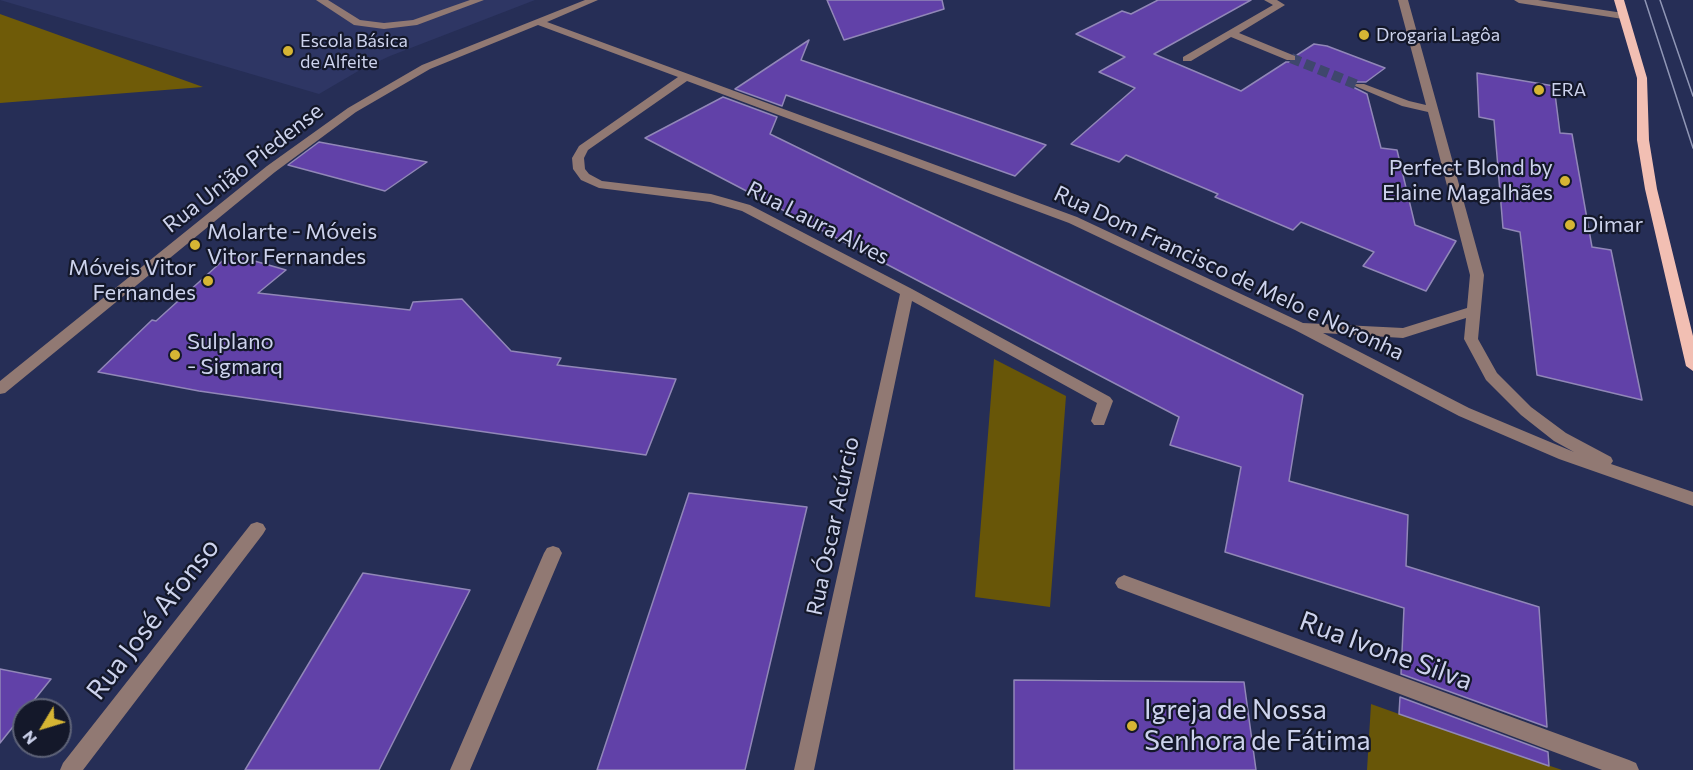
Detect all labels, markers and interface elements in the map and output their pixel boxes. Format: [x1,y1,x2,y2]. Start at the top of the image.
place label: Drogaria Lagôa [1376,24,1500,46]
marker: Drogaria Lagôa [1357,28,1371,42]
place label: Escola Básica de Alfeite [300,30,408,72]
marker: Escola Básica de Alfeite [281,44,295,58]
place label: ERA [1551,79,1586,101]
marker: ERA [1532,83,1546,97]
street label: Rua União Piedense [158,97,328,239]
place label: Perfect Blond by Elaine Magalhães [1382,155,1553,206]
marker: Perfect Blond by Elaine Magalhães [1558,174,1572,188]
street label: Rua Laura Alves [742,176,894,270]
street label: Rua Dom Francisco de Melo e Noronha [1050,180,1408,366]
place label: Dimar [1582,212,1643,238]
marker: Dimar [1563,218,1577,232]
place label: Molarte - Móveis Vitor Fernandes [207,219,377,270]
marker: Molarte - Móveis Vitor Fernandes [188,238,202,252]
place label: Móveis Vitor Fernandes [68,255,196,306]
marker: Móveis Vitor Fernandes [201,274,215,288]
place label: Sulplano - Sigmarq [187,329,283,380]
marker: Sulplano - Sigmarq [168,348,182,362]
street label: Rua Óscar Acúrcio [801,434,865,618]
street label: Rua José Afonso [80,532,226,706]
street label: Rua Ivone Silva [1295,605,1477,697]
place label: Igreja de Nossa Senhora de Fátima [1144,694,1371,757]
north arrow [12,698,72,758]
marker: Igreja de Nossa Senhora de Fátima [1125,719,1139,733]
text: N [18,728,40,749]

